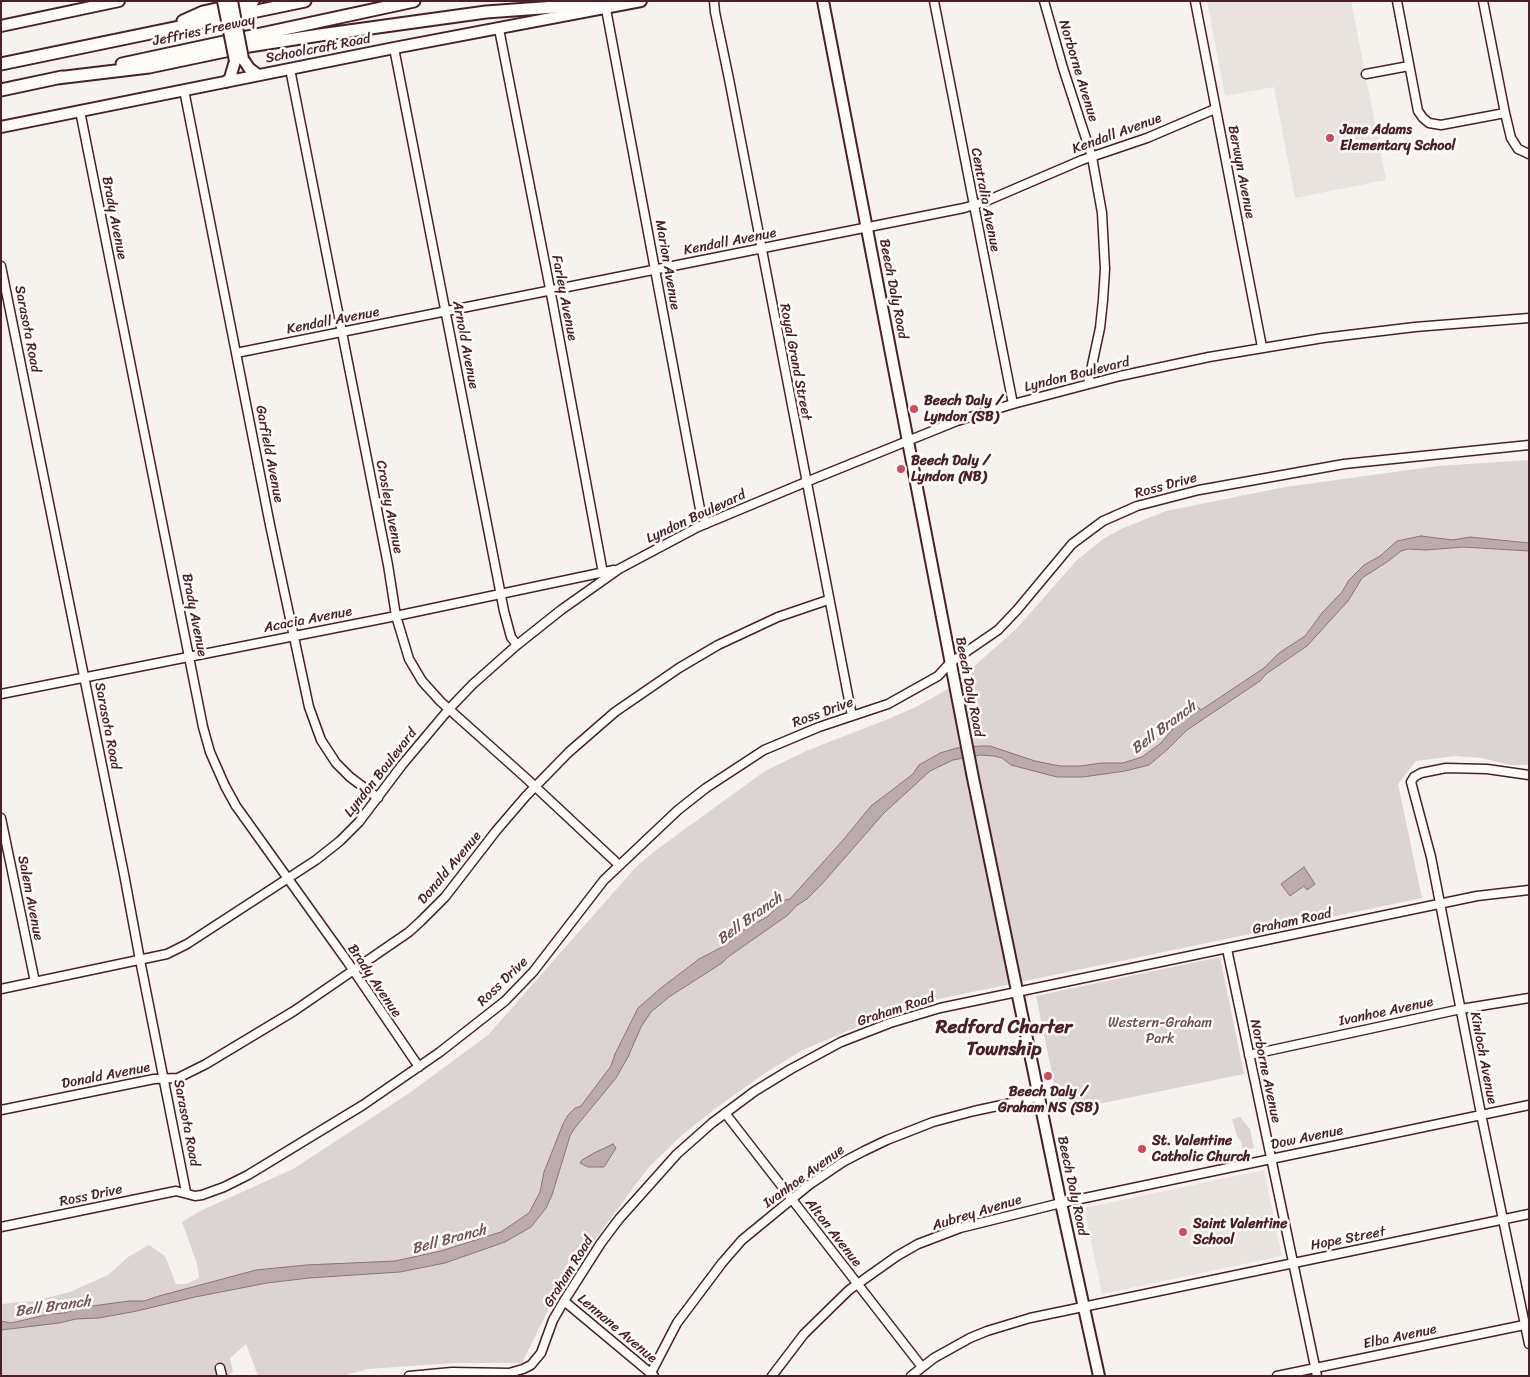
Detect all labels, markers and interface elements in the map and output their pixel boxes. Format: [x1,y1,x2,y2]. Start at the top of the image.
street label: Jeffries Freeway [151,12,257,50]
street label: Norborne Avenue [1055,18,1101,124]
street label: Schoolcraft Road [264,31,372,67]
street label: Kendall Avenue [1070,110,1164,158]
place label: Jane Adams Elementary School [1340,122,1456,154]
street label: Berwyn Avenue [1224,124,1258,220]
marker: Jane Adams Elementary School [1324,132,1336,144]
street label: Centralia Avenue [967,147,1003,253]
street label: Brady Avenue [98,175,130,261]
street label: Marion Avenue [651,219,683,311]
street label: Kendall Avenue [682,225,778,259]
street label: Beech Daly Road [875,238,911,340]
street label: Farley Avenue [547,254,581,342]
street label: Sarasota Road [10,284,44,374]
street label: Arnold Avenue [448,300,482,390]
street label: Royal Grand Street [775,302,815,422]
street label: Kendall Avenue [285,304,381,338]
street label: Lyndon Boulevard [1023,354,1131,396]
place label: Beech Daly / Lyndon (SB) [924,393,1002,426]
marker: Beech Daly / Lyndon (SB) [908,403,920,415]
street label: Garfield Avenue [251,404,287,504]
place label: Beech Daly / Lyndon (NB) [911,453,989,486]
street label: Crosley Avenue [372,459,406,555]
marker: Beech Daly / Lyndon (NB) [895,463,907,475]
street label: Ross Drive [1133,470,1199,502]
street label: Lyndon Boulevard [644,487,748,547]
street label: Brady Avenue [178,572,210,658]
street label: Acacia Avenue [263,603,353,637]
street label: Beech Daly Road [951,636,987,738]
street label: Sarasota Road [90,681,124,771]
street label: Ross Drive [790,694,856,732]
water label: Bell Branch [1128,698,1200,758]
street label: Lyndon Boulevard [341,725,421,821]
street label: Donald Avenue [415,828,485,908]
street label: Salem Avenue [14,854,46,942]
water label: Bell Branch [714,889,786,949]
street label: Graham Road [1251,905,1333,939]
street label: Brady Avenue [343,941,405,1021]
street label: Ross Drive [474,954,532,1010]
street label: Graham Road [855,990,937,1030]
street label: Ivanhoe Avenue [1337,994,1435,1030]
street label: Kinloch Avenue [1466,1010,1500,1106]
park label: Western-Graham Park [1108,1015,1212,1048]
district label: Redford Charter Township [936,1017,1072,1061]
street label: Norborne Avenue [1246,1018,1284,1124]
street label: Donald Avenue [60,1059,152,1093]
marker: Beech Daly / Graham NS (SB) [1042,1070,1054,1082]
street label: Sarasota Road [169,1078,203,1168]
place label: Beech Daly / Graham NS (SB) [998,1084,1098,1116]
street label: Dow Avenue [1269,1122,1345,1154]
place label: St. Valentine Catholic Church [1152,1133,1250,1166]
street label: Beech Daly Road [1053,1135,1091,1237]
street label: Ivanhoe Avenue [760,1142,848,1212]
marker: St. Valentine Catholic Church [1136,1143,1148,1155]
street label: Ross Drive [58,1181,124,1211]
street label: Aubrey Avenue [930,1191,1024,1235]
street label: Alton Avenue [801,1195,865,1271]
place label: Saint Valentine School [1193,1216,1287,1248]
water label: Bell Branch [410,1221,488,1259]
street label: Hope Street [1309,1224,1387,1254]
marker: Saint Valentine School [1177,1226,1189,1238]
street label: Graham Road [541,1234,597,1310]
street label: Lennane Avenue [574,1291,660,1367]
water label: Bell Branch [14,1293,92,1321]
street label: Elba Avenue [1362,1321,1438,1353]

